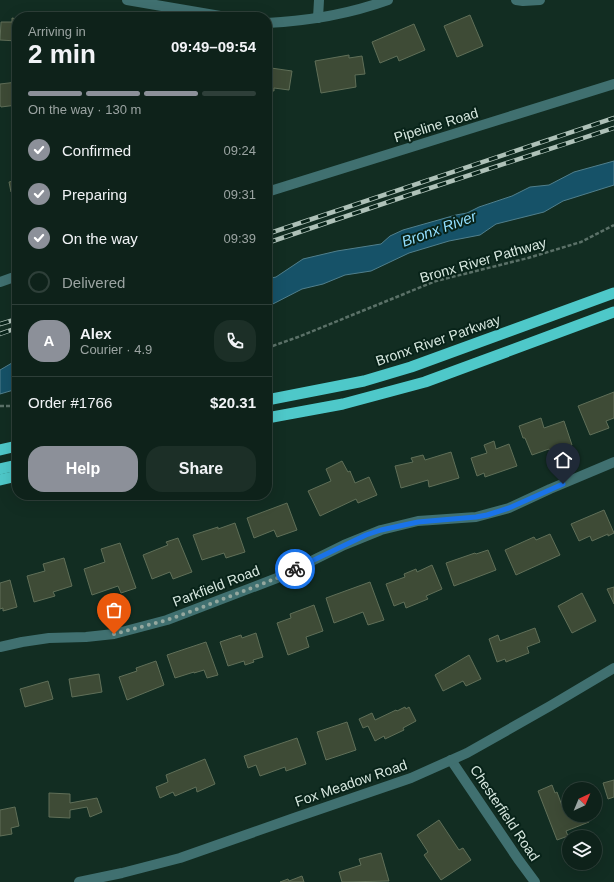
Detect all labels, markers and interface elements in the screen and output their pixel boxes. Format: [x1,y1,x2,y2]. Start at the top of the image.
text: Arriving in [28,24,86,39]
text: 09:49–09:54 [171,38,256,55]
text: 2 min [28,39,96,69]
text: On the way · 130 m [28,102,141,117]
street label: Pipeline Road [392,105,480,145]
icon: check [28,139,50,161]
text: Confirmed [62,142,131,159]
text: 09:24 [223,143,256,158]
icon: check [28,183,50,205]
text: Preparing [62,186,127,203]
text: 09:31 [223,187,256,202]
water label: Bronx River [399,207,479,250]
icon: check [28,227,50,249]
text: On the way [62,230,138,247]
text: 09:39 [223,231,256,246]
street label: Bronx River Pathway [418,234,548,286]
text: Delivered [62,274,125,291]
street label: Bronx River Parkway [374,311,502,369]
button: phone [214,320,256,362]
text: Alex [80,325,112,342]
text: A [44,332,54,349]
text: Courier · 4.9 [80,342,152,357]
text: Order #1766 [28,394,112,411]
text: $20.31 [210,394,256,411]
pin [546,443,580,484]
button: Help [28,446,138,492]
button: Share [146,446,256,492]
icon: home [552,449,574,471]
courier [275,549,315,589]
icon: bike [284,558,306,580]
street label: Parkfield Road [170,562,262,610]
pin [97,593,131,634]
icon: bag [103,599,125,621]
street label: Fox Meadow Road [293,756,409,810]
street label: Chesterfield Road [467,762,543,864]
north arrow [562,782,602,822]
map controls [562,782,602,870]
button: layers [562,830,602,870]

